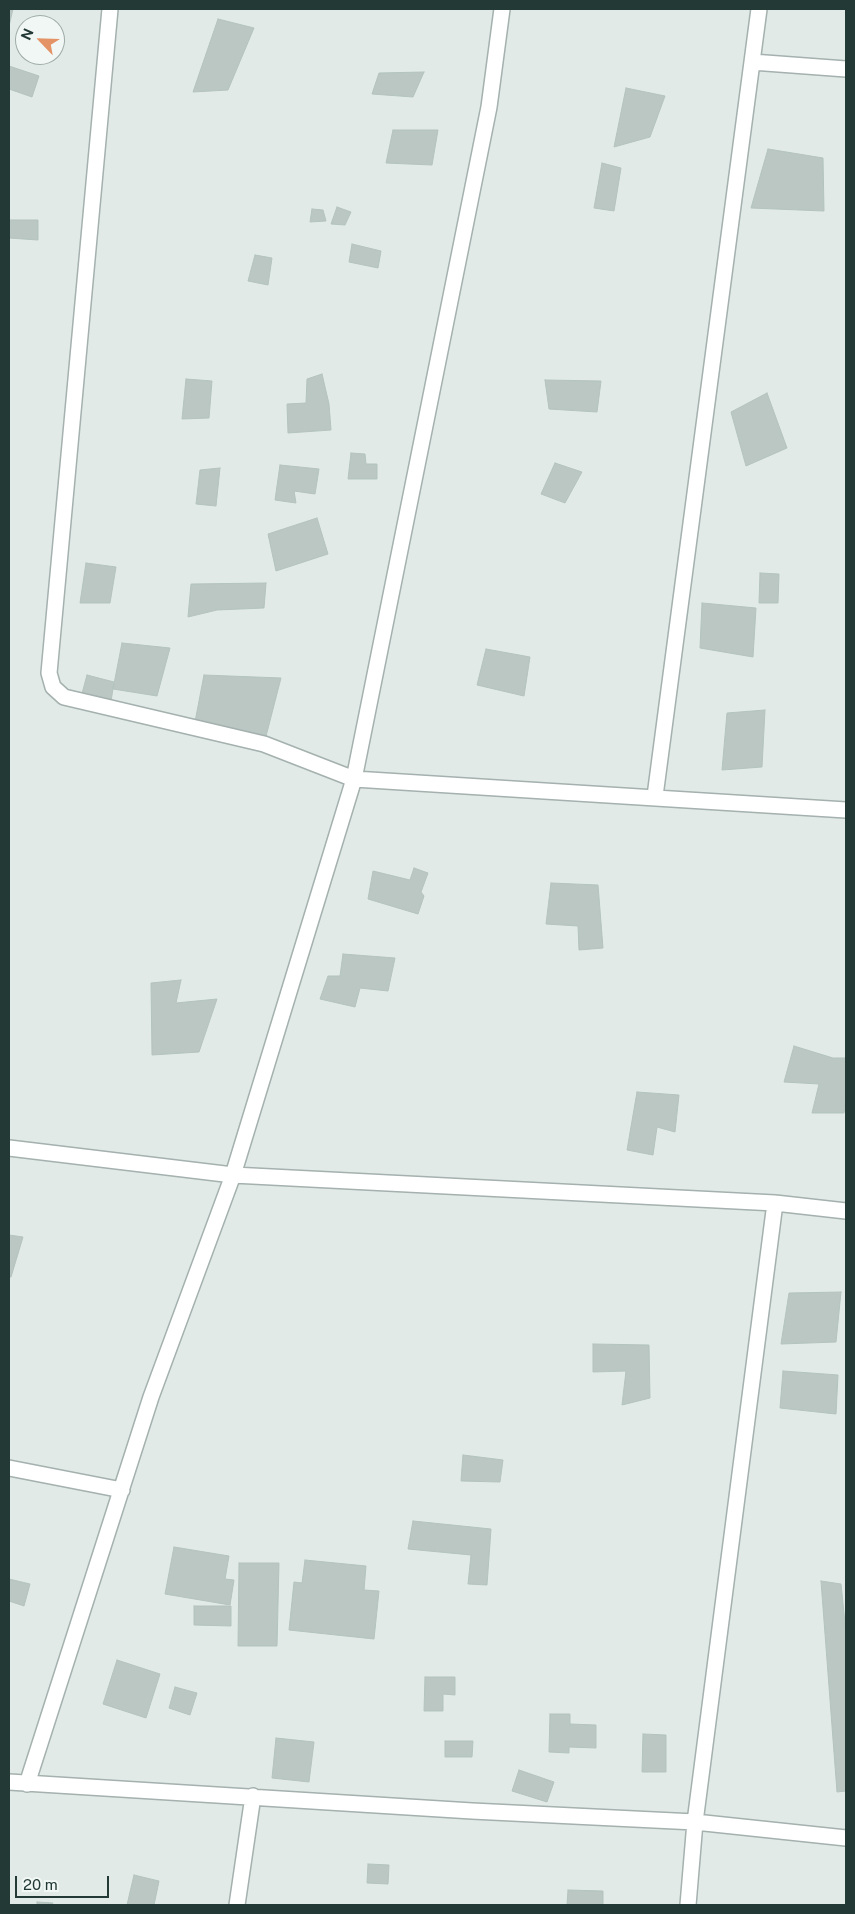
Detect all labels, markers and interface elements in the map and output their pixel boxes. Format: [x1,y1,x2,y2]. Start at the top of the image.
north arrow [15,15,65,65]
text: N [18,26,37,43]
scale bar [18,1866,111,1898]
text: 20 m [23,1876,58,1893]

